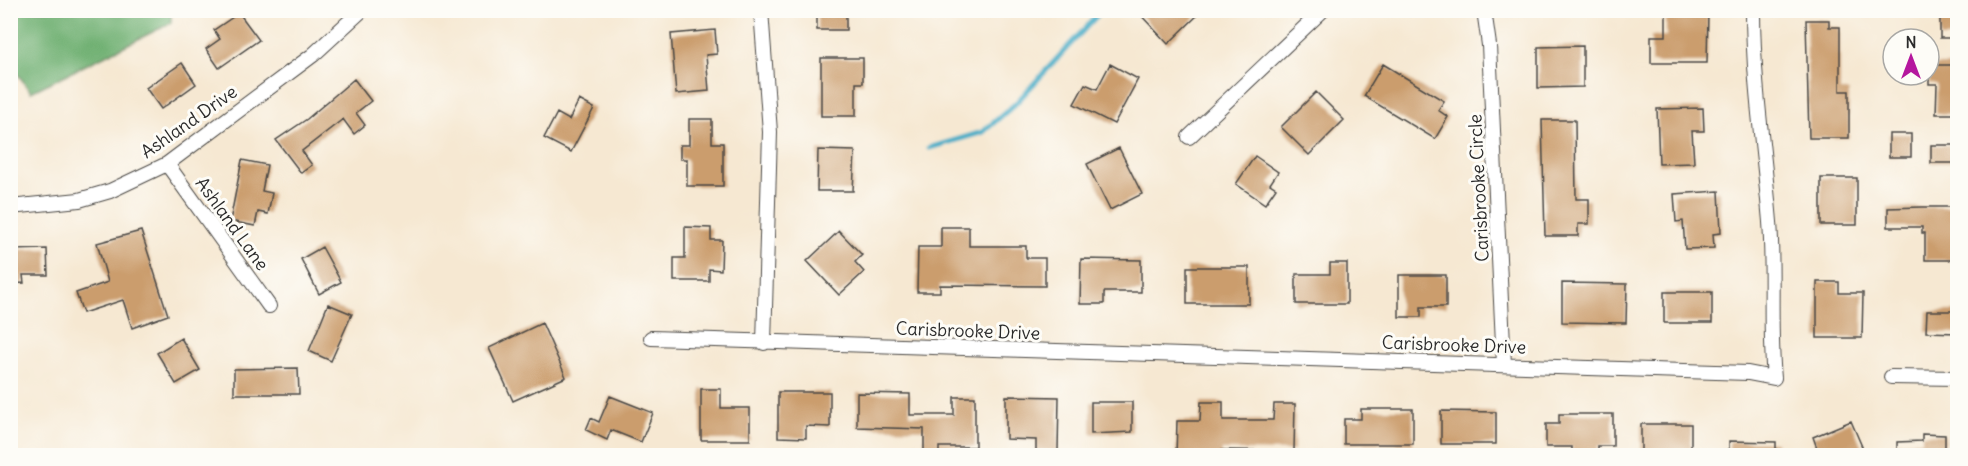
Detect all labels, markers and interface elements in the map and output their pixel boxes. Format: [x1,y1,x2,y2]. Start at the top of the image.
north arrow [1881,27,1941,87]
text: N [1905,32,1917,52]
street label: Ashland Drive [136,80,241,163]
street label: Carisbrooke Circle [1463,114,1494,262]
street label: Ashland Lane [191,173,274,275]
street label: Carisbrooke Drive [895,316,1041,345]
street label: Carisbrooke Drive [1381,330,1527,359]

